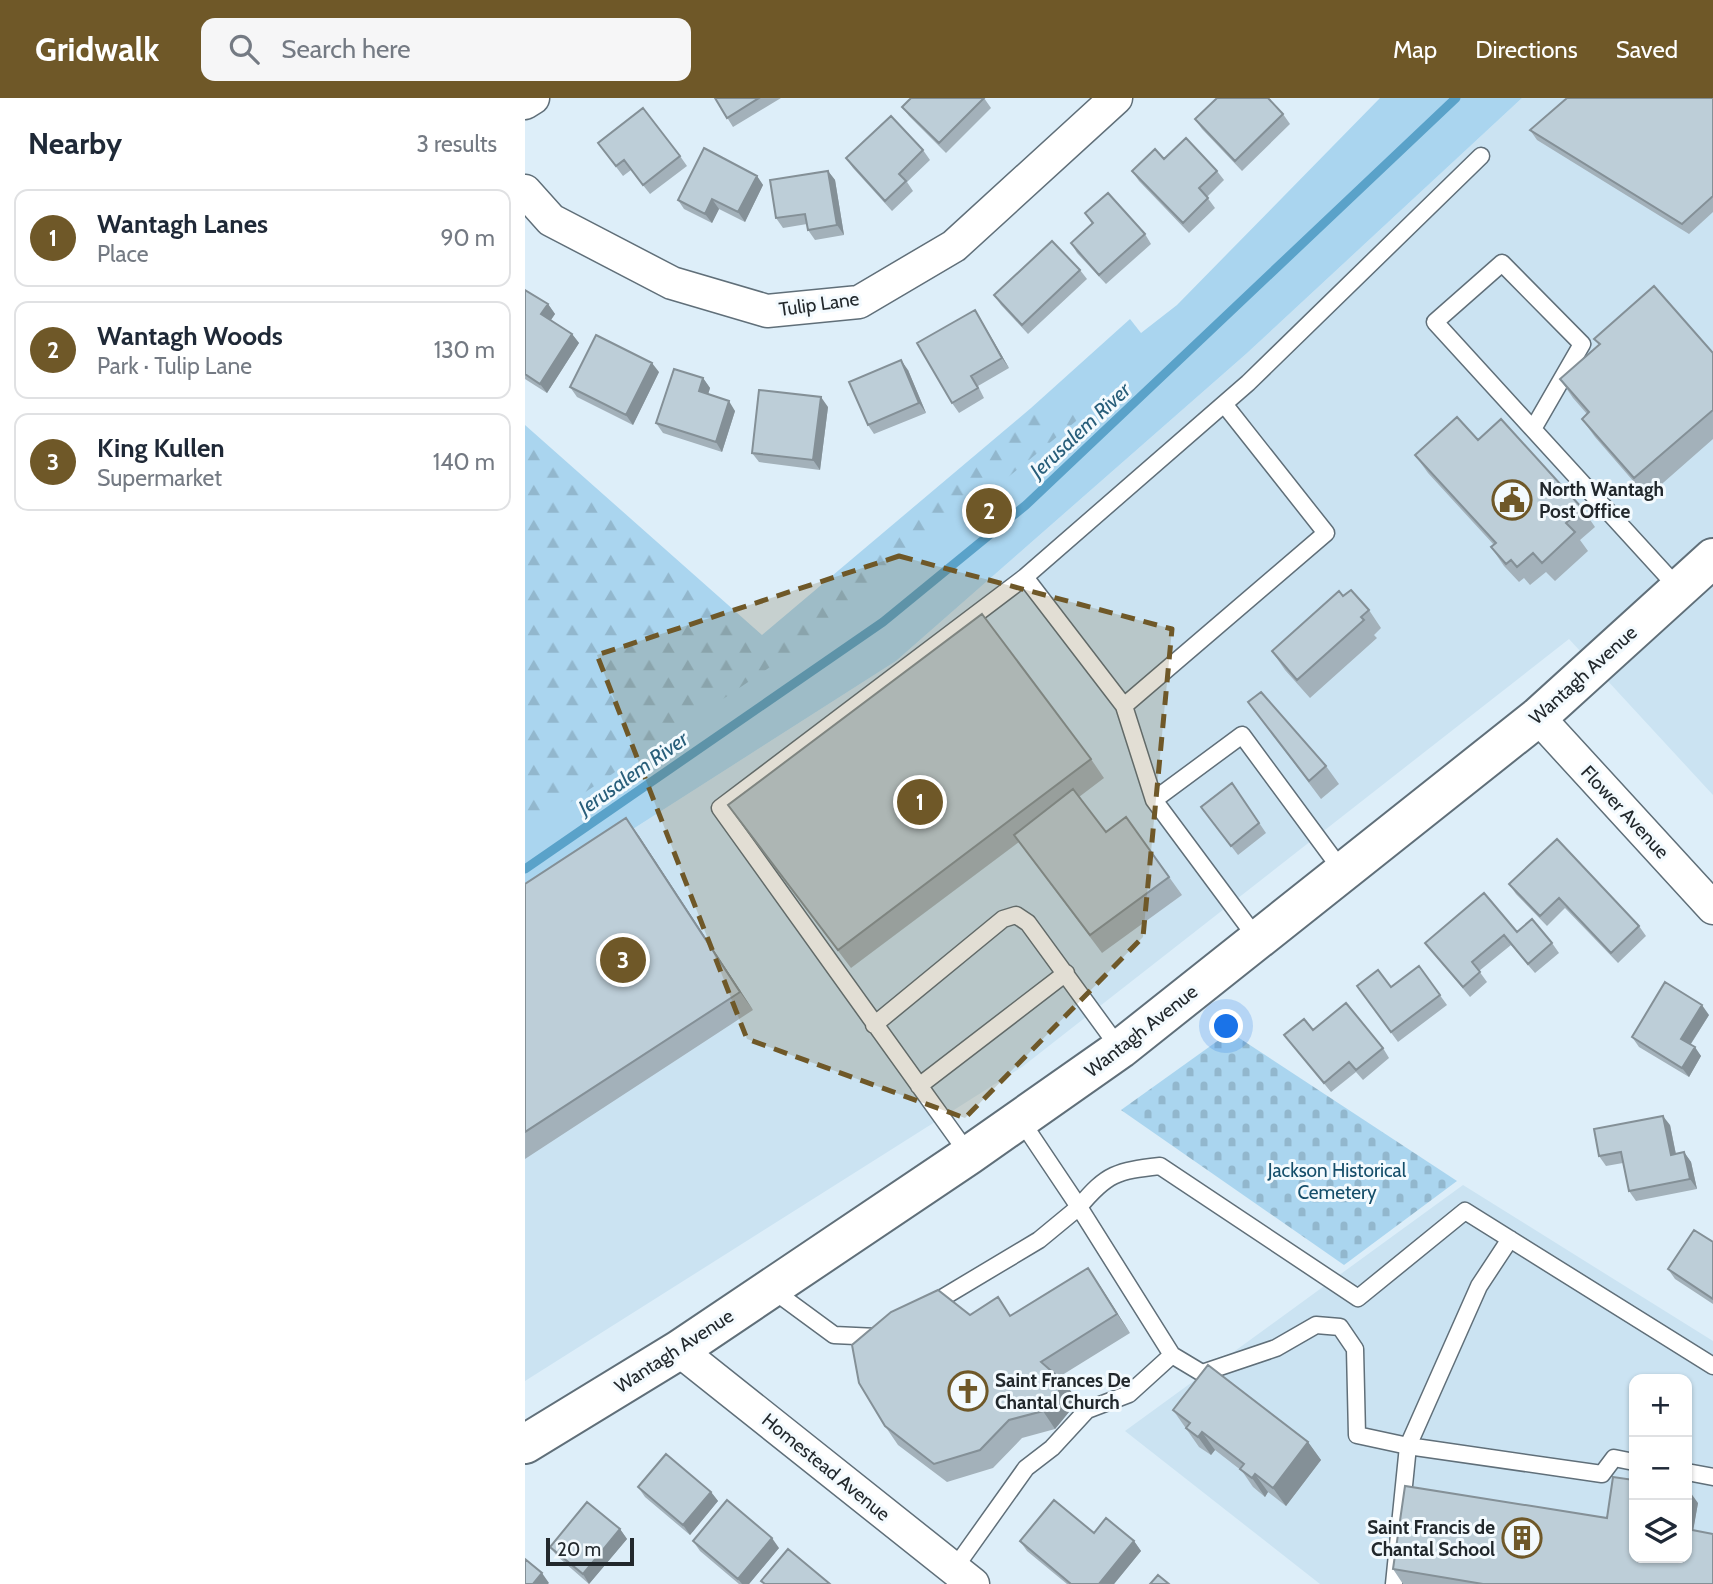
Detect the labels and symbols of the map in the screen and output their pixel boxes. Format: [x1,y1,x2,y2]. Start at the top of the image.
street label: Tulip Lane [777,287,861,321]
water label: Jerusalem River [1023,376,1137,484]
place label: North Wantagh Post Office [1539,478,1664,523]
public building icon: North Wantagh Post Office [1491,479,1533,521]
pin: 2 [966,485,1012,537]
street label: Wantagh Avenue [1525,621,1642,729]
water label: Jerusalem River [572,725,694,821]
street label: Flower Avenue [1576,761,1674,863]
pin: 1 [897,776,943,828]
pin: 3 [600,934,646,986]
street label: Wantagh Avenue [1080,980,1202,1082]
your location [1209,1009,1243,1043]
park label: Jackson Historical Cemetery [1267,1159,1407,1204]
street label: Wantagh Avenue [610,1304,738,1398]
place label: Saint Frances De Chantal Church [995,1369,1131,1414]
church icon: Saint Frances De Chantal Church [947,1370,989,1412]
street label: Homestead Avenue [757,1408,895,1526]
place label: Saint Francis de Chantal School [1367,1516,1495,1561]
building icon: Saint Francis de Chantal School [1501,1517,1543,1559]
scale bar [546,1535,633,1567]

